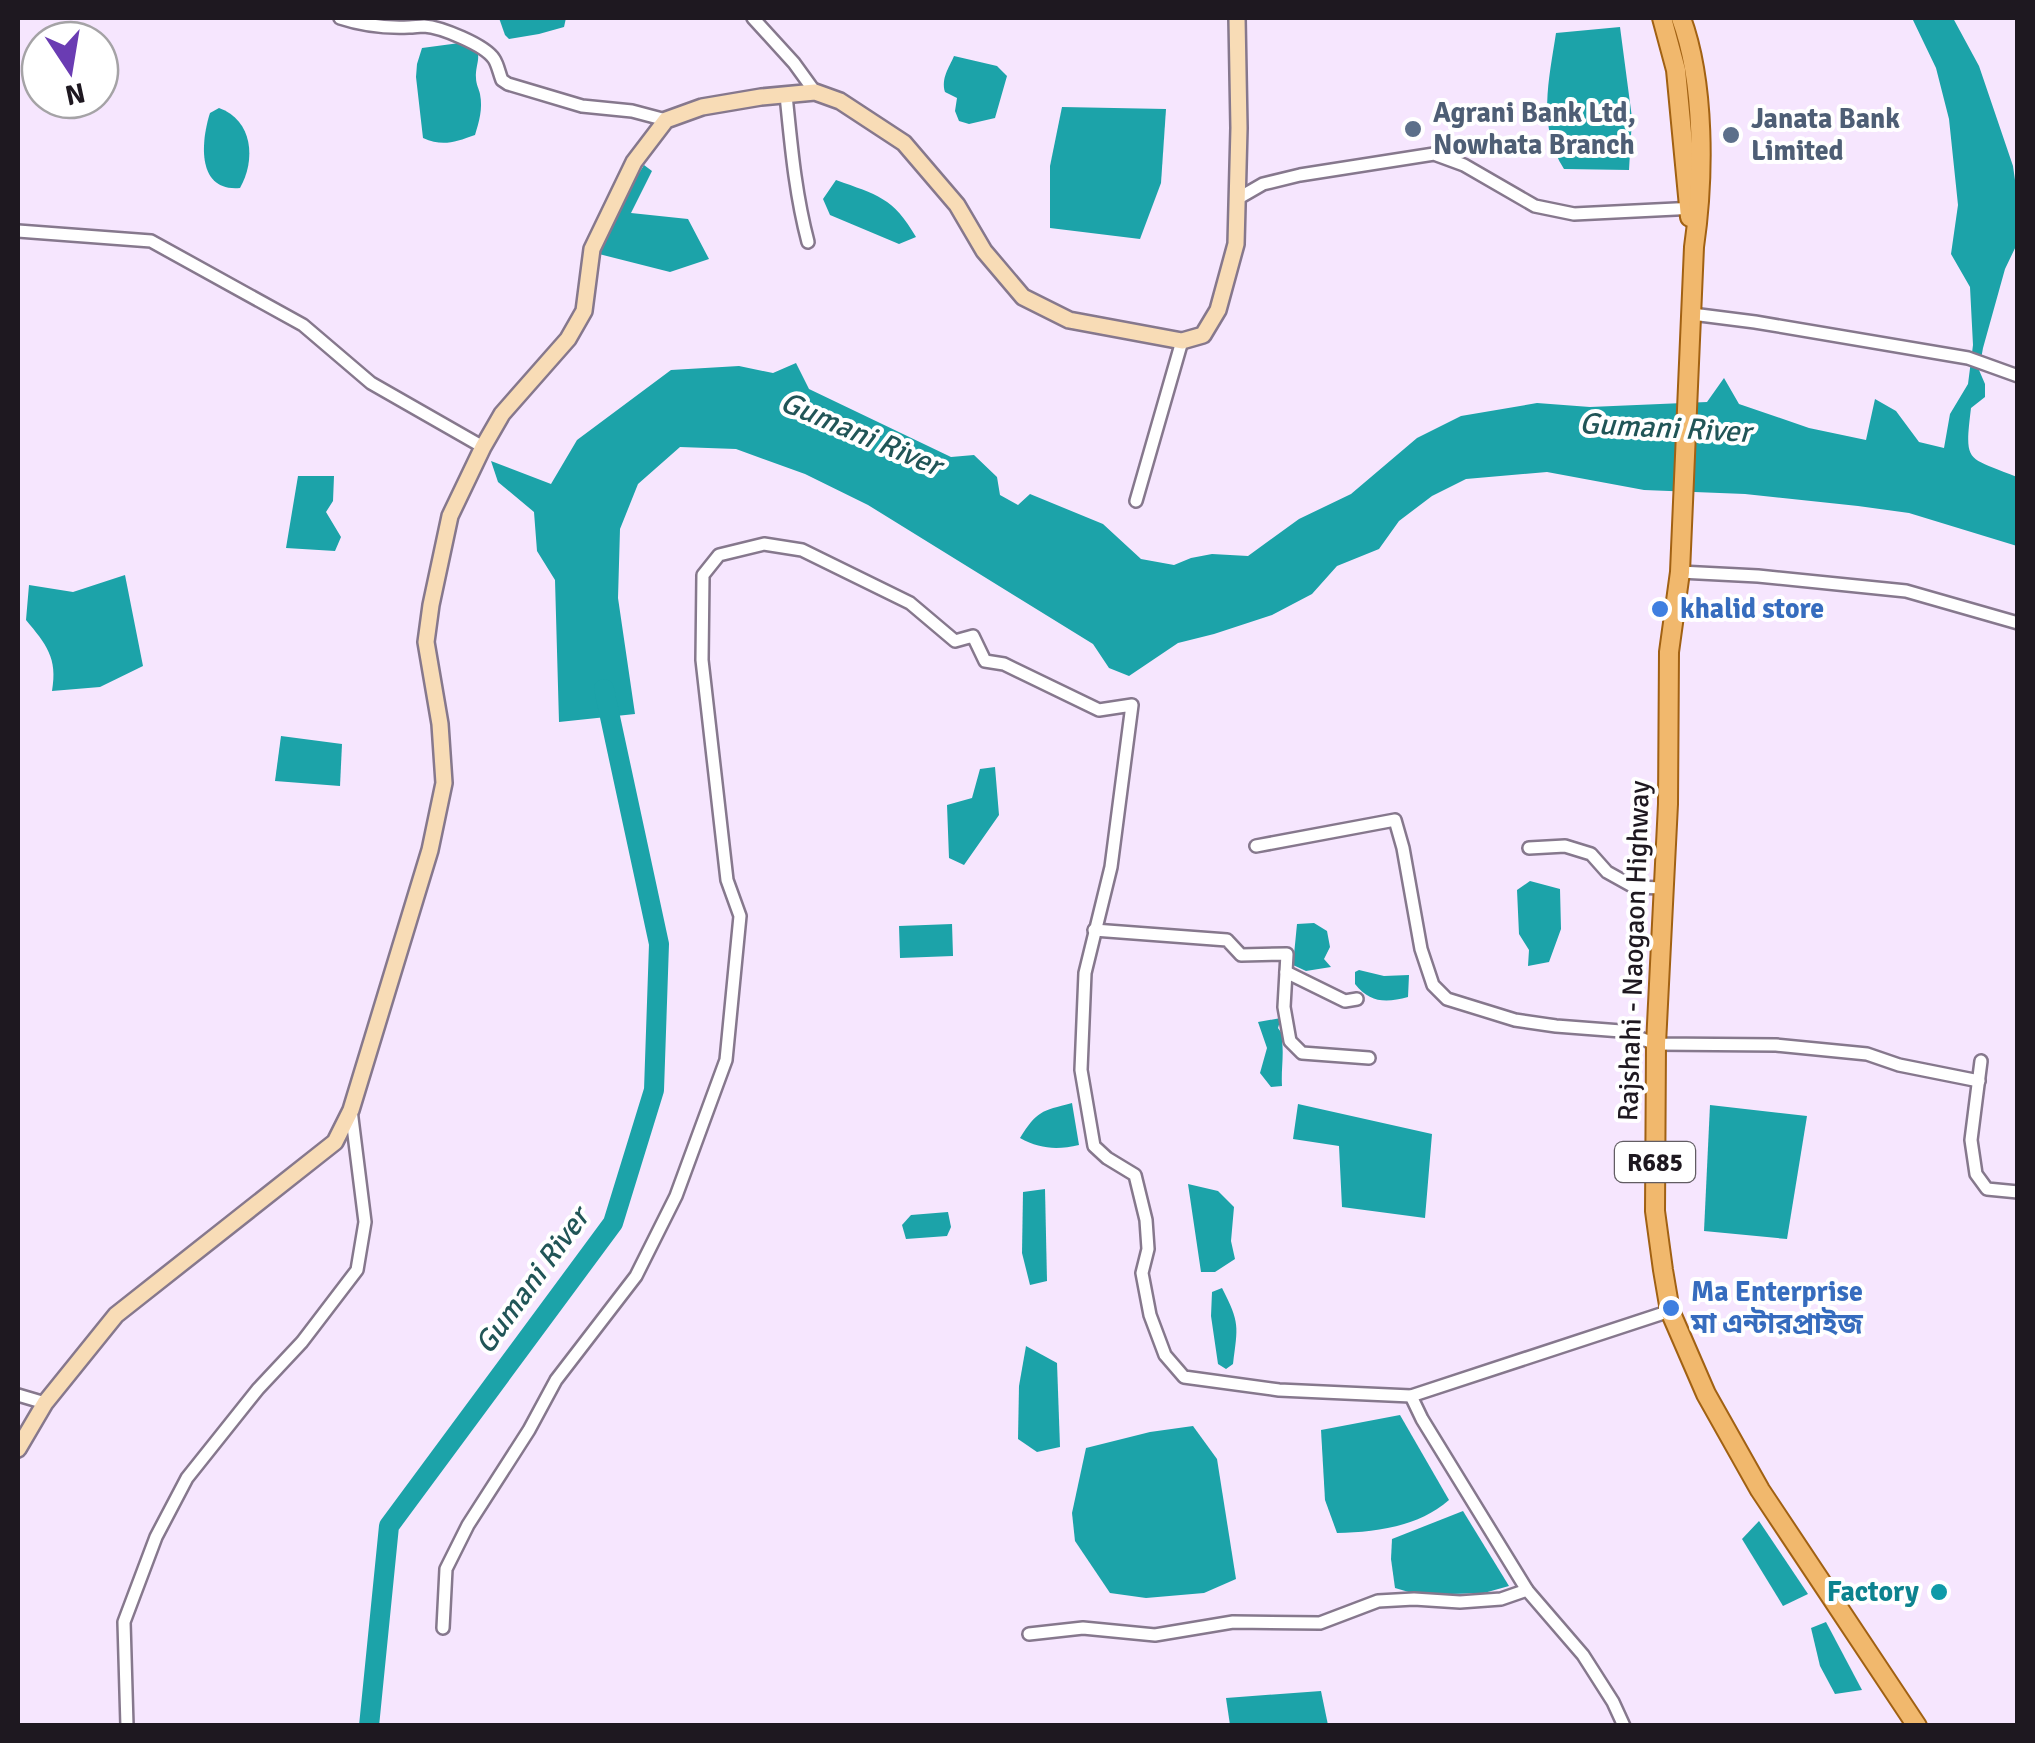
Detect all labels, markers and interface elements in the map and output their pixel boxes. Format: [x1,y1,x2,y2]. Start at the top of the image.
north arrow [20,20,120,120]
text: N [62,75,88,112]
place label: Agrani Bank Ltd, Nowhata Branch [1433,96,1636,162]
place label: Janata Bank Limited [1751,102,1900,168]
marker: Agrani Bank Ltd, Nowhata Branch [1402,118,1424,140]
marker: Janata Bank Limited [1720,124,1742,146]
water label: Gumani River [775,384,951,486]
water label: Gumani River [1579,405,1755,451]
place label: khalid store [1680,592,1824,626]
marker: khalid store [1649,598,1671,620]
street label: Rajshahi - Naogaon Highway [1611,780,1657,1122]
road number: R685 [1615,1142,1695,1182]
water label: Gumani River [467,1198,600,1361]
place label: Ma Enterprise মা এন্টারপ্রাইজ [1690,1275,1863,1341]
marker: Ma Enterprise মা এন্টারপ্রাইজ [1660,1297,1682,1319]
place label: Factory [1827,1575,1919,1609]
marker: Factory [1928,1581,1950,1603]

